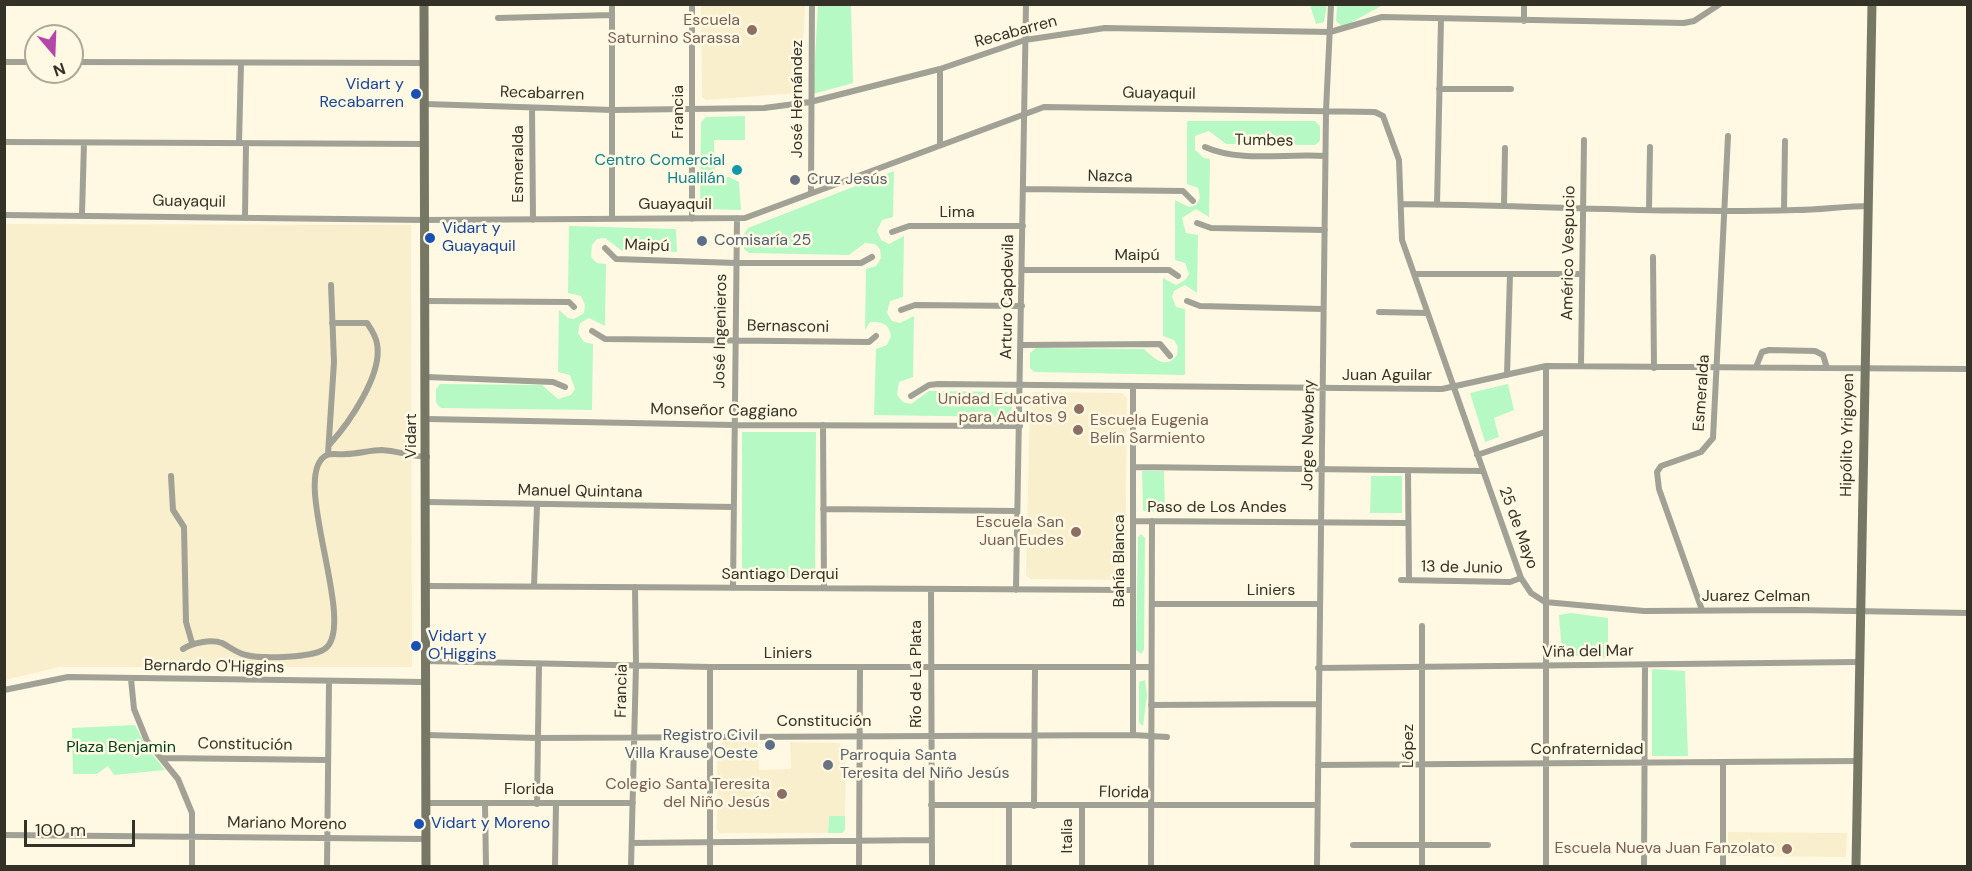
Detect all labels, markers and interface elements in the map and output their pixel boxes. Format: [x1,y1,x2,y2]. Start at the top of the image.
place label: Escuela Saturnino Sarassa [608,11,740,49]
street label: Recabarren [973,12,1059,52]
marker: Escuela Saturnino Sarassa [745,23,759,37]
north arrow [24,24,84,84]
street label: José Hernández [788,40,808,158]
text: N [50,58,68,81]
place label: Vidart y Recabarren [320,75,404,113]
street label: Recabarren [499,83,585,105]
street label: Guayaquil [1122,84,1196,104]
street label: Francia [669,85,689,139]
marker: Vidart y Recabarren [409,87,423,101]
street label: Esmeralda [509,125,529,203]
street label: Tumbes [1234,131,1294,151]
place label: Centro Comercial Hualilán [594,151,725,189]
marker: Centro Comercial Hualilán [730,163,744,177]
street label: Nazca [1087,167,1133,187]
place label: Cruz Jesús [807,170,887,190]
marker: Cruz Jesús [788,173,802,187]
street label: Américo Vespucio [1558,185,1580,321]
street label: Guayaquil [152,192,226,212]
street label: Guayaquil [638,195,712,215]
street label: Lima [939,203,975,223]
place label: Vidart y Guayaquil [442,219,515,257]
marker: Vidart y Guayaquil [423,231,437,245]
place label: Comisaría 25 [714,231,811,251]
marker: Comisaría 25 [695,234,709,248]
street label: Arturo Capdevila [997,234,1019,360]
street label: Maipú [624,236,670,256]
street label: Maipú [1114,246,1160,266]
street label: José Ingenieros [710,273,732,389]
street label: Bernasconi [747,317,829,337]
street label: Esmeralda [1690,354,1714,432]
street label: Juan Aguilar [1342,366,1432,386]
street label: Hipólito Yrigoyen [1837,373,1859,497]
street label: Jorge Newbery [1298,379,1320,491]
place label: Unidad Educativa para Adultos 9 [938,390,1067,428]
street label: Monseñor Caggiano [650,400,798,422]
marker: Unidad Educativa para Adultos 9 [1072,402,1086,416]
place label: Escuela Eugenia Belín Sarmiento [1090,411,1209,449]
street label: Vidart [402,413,422,459]
marker: Escuela Eugenia Belín Sarmiento [1071,423,1085,437]
street label: Manuel Quintana [517,481,643,503]
street label: 25 de Mayo [1494,484,1542,572]
street label: Paso de Los Andes [1147,498,1287,518]
place label: Escuela San Juan Eudes [976,513,1064,551]
street label: Bahía Blanca [1110,514,1130,608]
marker: Escuela San Juan Eudes [1069,525,1083,539]
street label: 13 de Junio [1421,558,1503,578]
street label: Santiago Derqui [721,565,839,585]
street label: Liniers [1247,581,1295,601]
street label: Juarez Celman [1702,587,1810,607]
street label: Río de La Plata [907,620,927,728]
place label: Vidart y O'Higgins [428,627,497,665]
marker: Vidart y O'Higgins [409,639,423,653]
street label: Viña del Mar [1542,642,1634,662]
street label: Liniers [764,644,812,664]
street label: Bernardo O'Higgins [144,656,284,678]
street label: Francia [612,664,632,718]
street label: Constitución [776,712,872,732]
street label: López [1399,724,1419,768]
place label: Registro Civil Villa Krause Oeste [625,726,758,764]
street label: Constitución [197,735,293,755]
park label: Plaza Benjamin [66,738,176,758]
marker: Registro Civil Villa Krause Oeste [763,738,777,752]
street label: Confraternidad [1531,740,1643,760]
place label: Parroquia Santa Teresita del Niño Jesús [840,746,1010,784]
marker: Parroquia Santa Teresita del Niño Jesús [821,758,835,772]
place label: Colegio Santa Teresita del Niño Jesús [605,775,770,813]
street label: Florida [504,780,554,800]
street label: Florida [1099,783,1149,803]
marker: Colegio Santa Teresita del Niño Jesús [775,787,789,801]
scale bar [27,808,138,846]
street label: Mariano Moreno [227,813,347,835]
place label: Vidart y Moreno [431,814,550,834]
marker: Vidart y Moreno [412,817,426,831]
text: 100 m [35,818,86,842]
street label: Italia [1058,819,1078,853]
place label: Escuela Nueva Juan Fanzolato [1554,839,1775,859]
marker: Escuela Nueva Juan Fanzolato [1780,842,1794,856]

